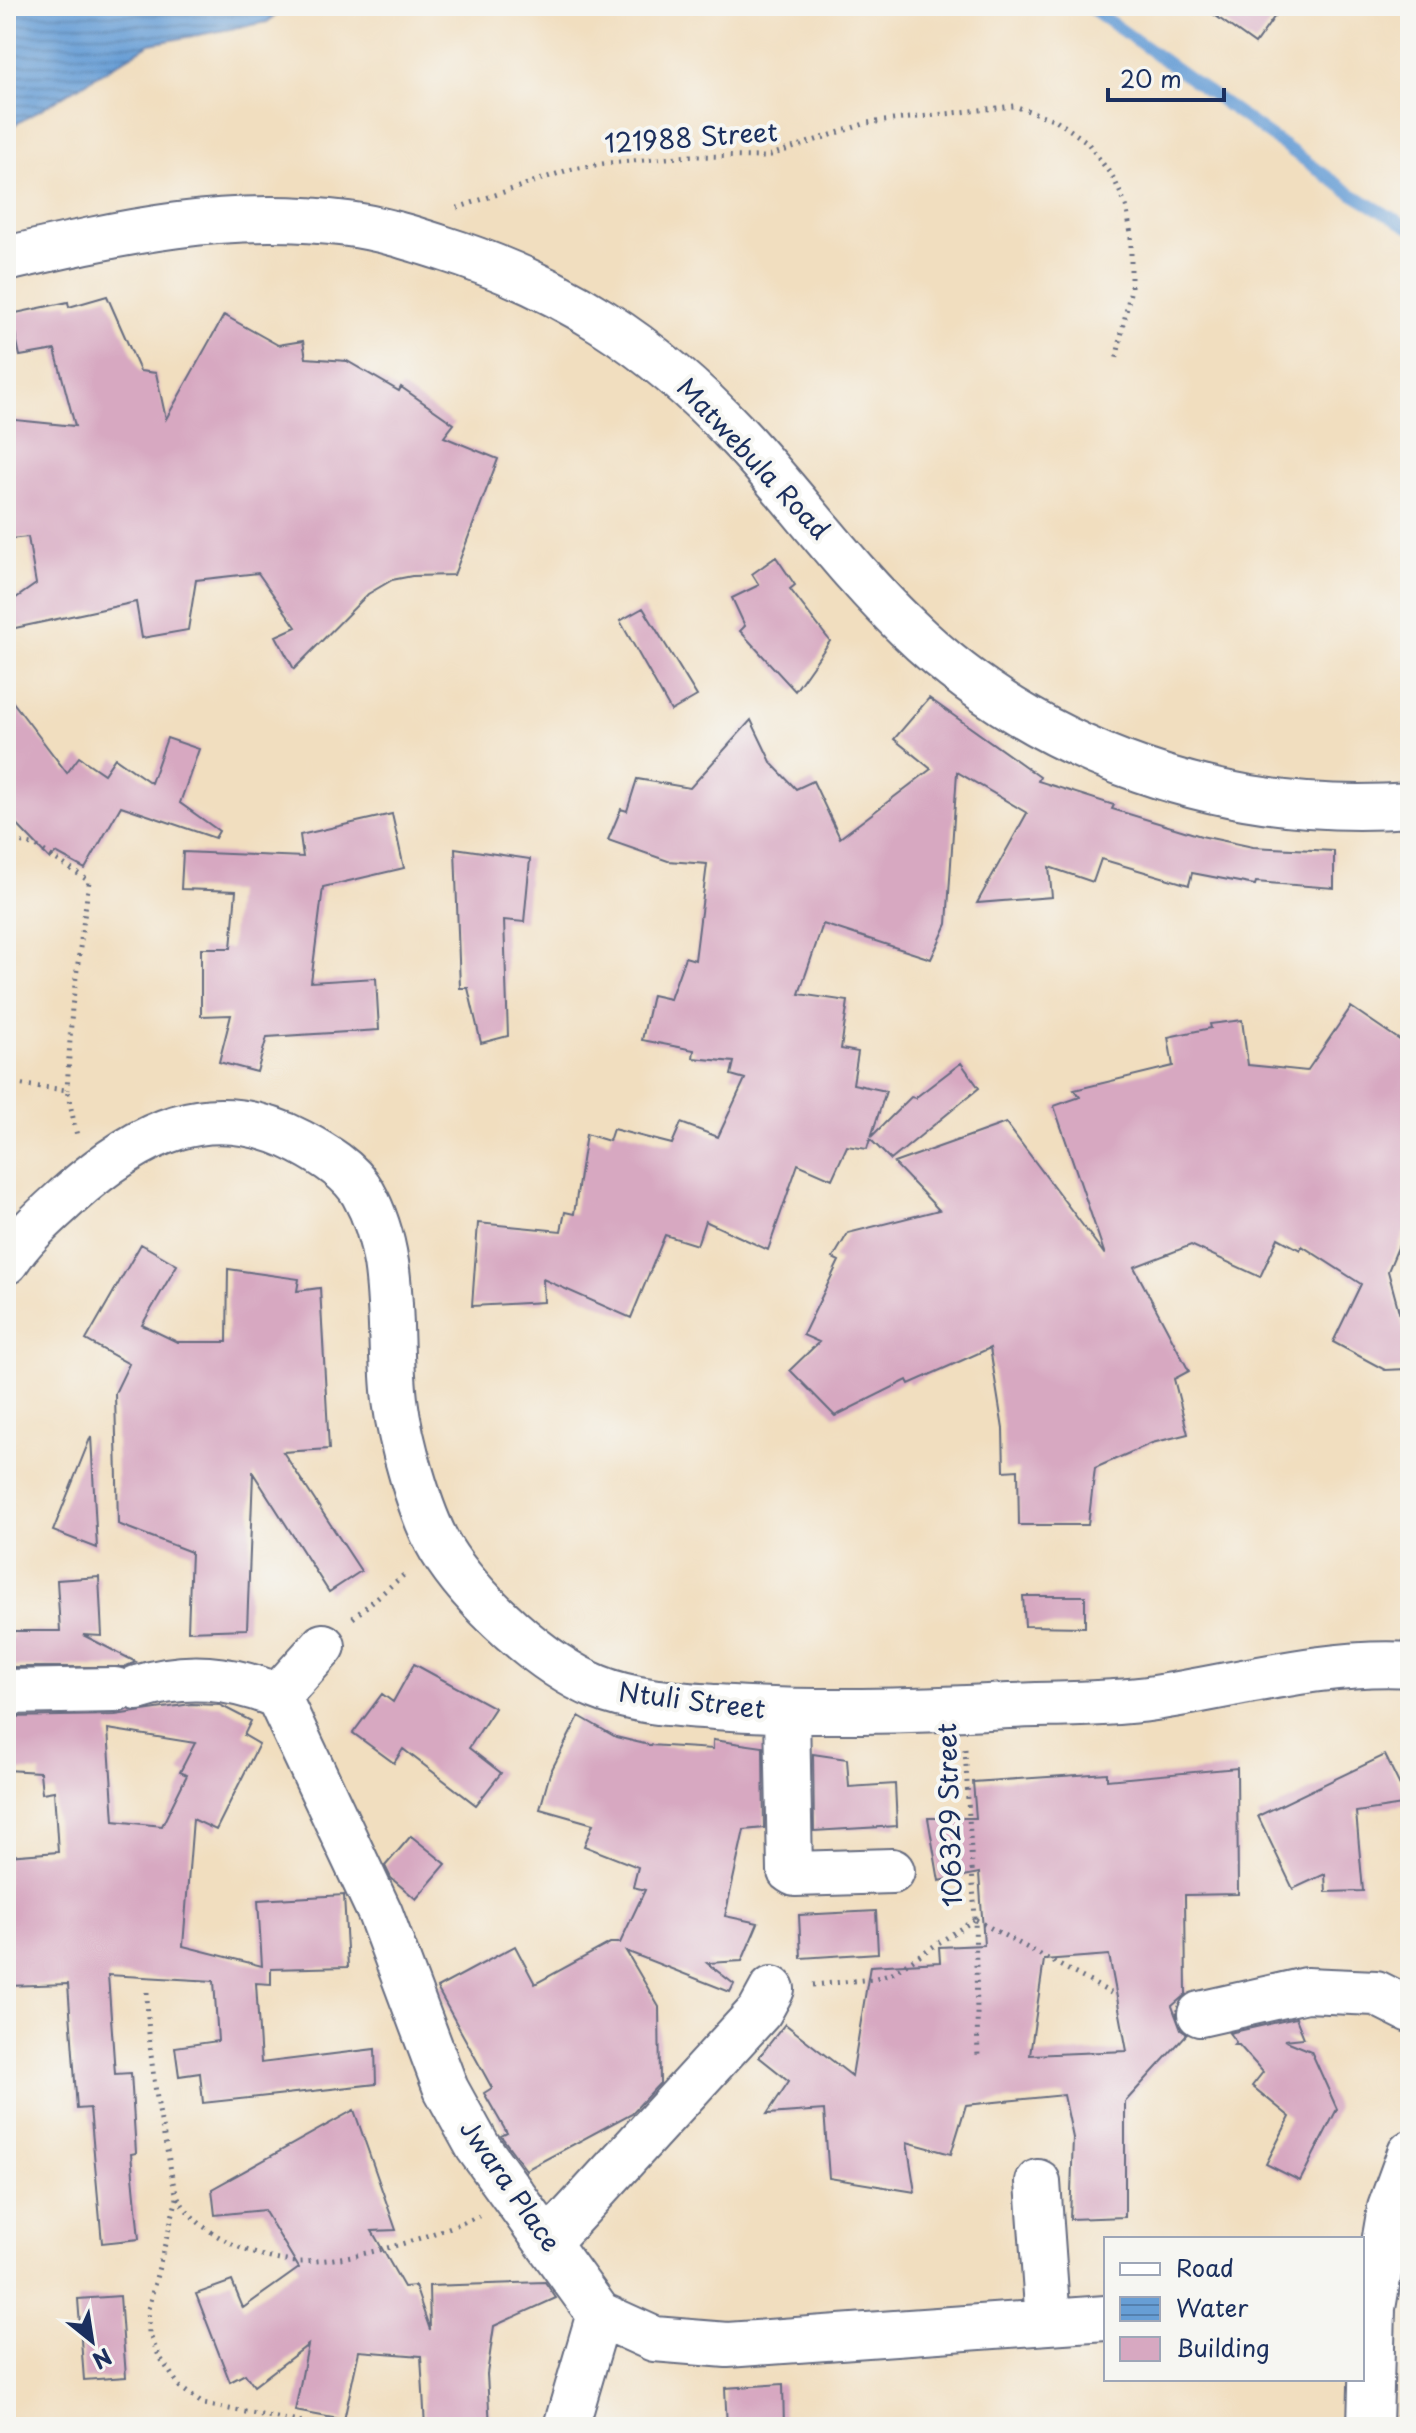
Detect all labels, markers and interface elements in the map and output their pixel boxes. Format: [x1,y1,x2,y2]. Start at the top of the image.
scale bar [1108,52,1224,102]
text: 20 m [1120,60,1182,96]
street label: 121988 Street [603,111,779,162]
street label: Matwebula Road [669,368,840,548]
street label: Ntuli Street [617,1671,768,1728]
street label: 106329 Street [926,1722,971,1908]
street label: Jwara Place [451,2111,571,2259]
legend [1104,2237,1364,2381]
text: Road [1176,2249,1234,2285]
text: Water [1176,2289,1249,2325]
north arrow [52,2301,132,2381]
text: Building [1176,2329,1270,2365]
text: N [87,2341,119,2378]

